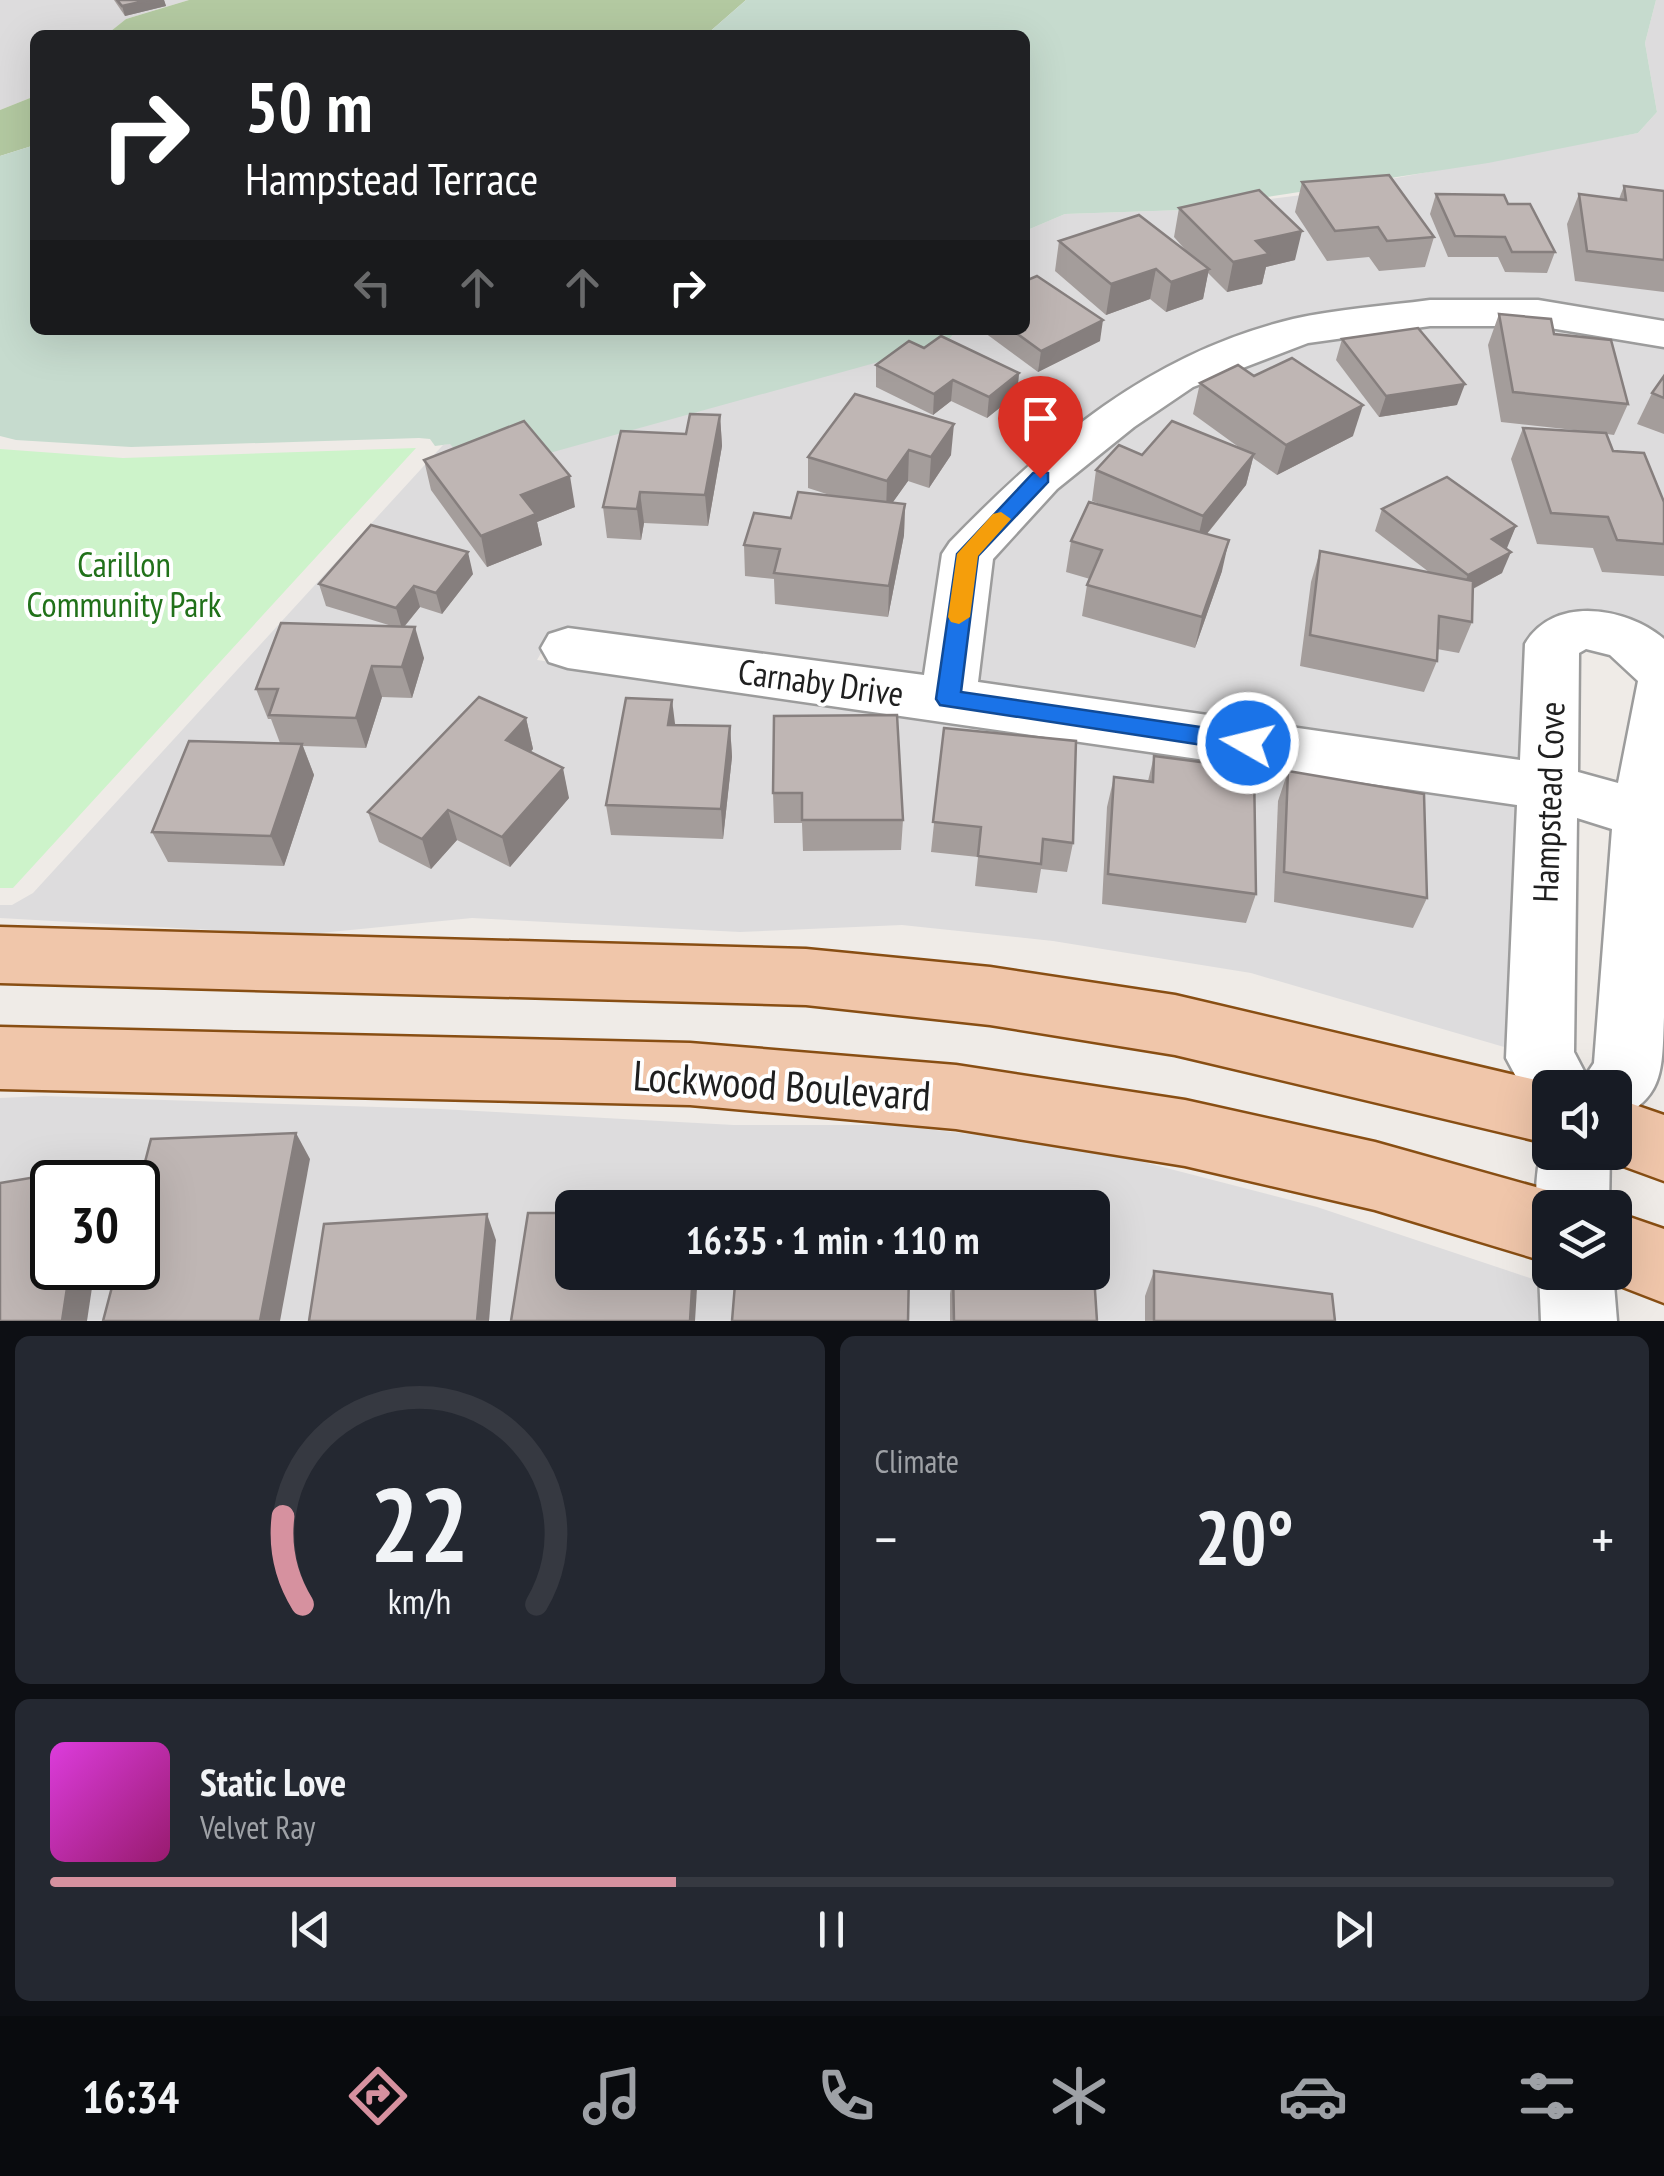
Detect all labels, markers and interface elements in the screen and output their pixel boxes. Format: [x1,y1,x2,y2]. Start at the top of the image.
text: 50 m [245,61,373,151]
icon: right [80,70,210,200]
text: Hampstead Terrace [245,149,538,207]
icon: left [345,260,400,315]
icon: ahead [450,260,505,315]
icon: ahead [555,260,610,315]
icon: right [660,260,715,315]
pin [998,376,1083,479]
icon: arrive [1013,391,1068,446]
park label: Carillon Community Park [27,541,222,627]
street label: Carnaby Drive [735,648,907,716]
position arrow [1196,691,1300,795]
street label: Hampstead Cove [1522,701,1574,903]
street label: Lockwood Boulevard [631,1047,933,1123]
map controls [1532,1070,1632,1290]
button: sound [1532,1070,1632,1170]
speed limit sign: 30 [30,1160,160,1290]
button: layers [1532,1190,1632,1290]
text: 16:35 · 1 min · 110 m [686,1215,979,1264]
text: Climate [875,1440,959,1482]
text: 22 [370,1456,469,1591]
text: 20° [1195,1489,1294,1586]
text: − [875,1503,897,1574]
text: + [1591,1503,1614,1574]
text: km/h [388,1578,451,1624]
text: Static Love [200,1757,346,1806]
text: Velvet Ray [200,1806,315,1848]
icon: previous [283,1902,338,1957]
icon: pause [804,1902,859,1957]
icon: next [1326,1902,1381,1957]
icon: directions [343,2061,413,2131]
icon: music [577,2061,647,2131]
icon: phone [811,2061,881,2131]
icon: climate [1044,2061,1114,2131]
icon: car [1278,2061,1348,2131]
icon: filters [1512,2061,1582,2131]
text: 16:34 [82,2067,179,2125]

